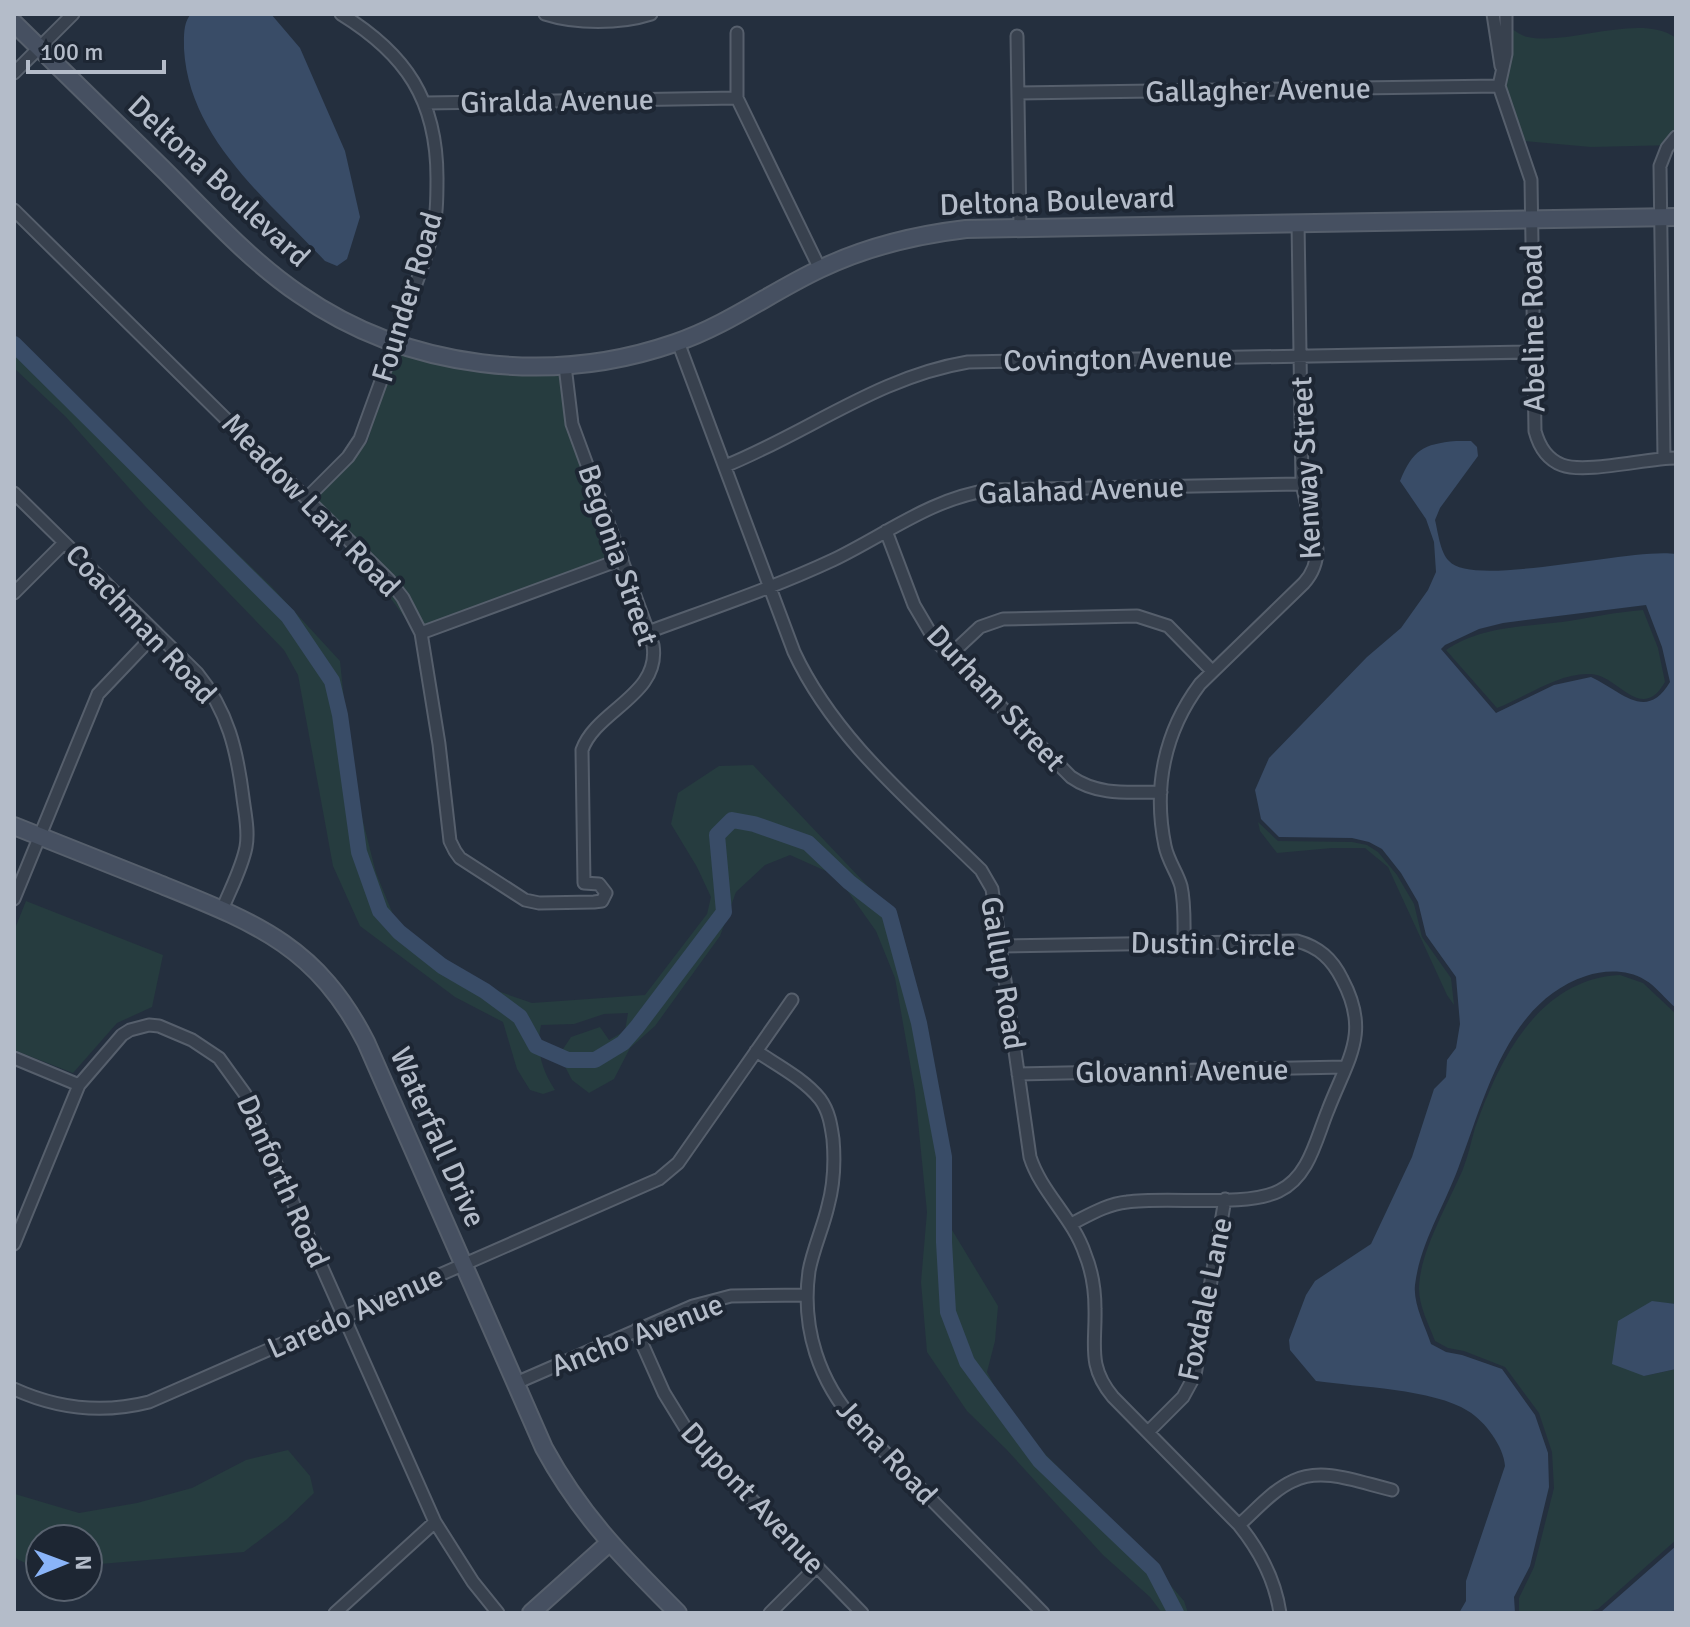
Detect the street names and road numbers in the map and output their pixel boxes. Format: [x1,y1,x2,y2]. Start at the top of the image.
street label: Gallagher Avenue [1145,70,1371,111]
street label: Giralda Avenue [460,81,654,122]
street label: Deltona Boulevard [120,88,317,275]
street label: Deltona Boulevard [939,179,1175,224]
street label: Founder Road [364,208,451,387]
street label: Abeline Road [1514,244,1553,412]
street label: Covington Avenue [1003,339,1233,380]
street label: Kenway Street [1283,375,1330,560]
street label: Meadow Lark Road [214,406,408,605]
street label: Begonia Street [569,460,666,651]
street label: Galahad Avenue [977,468,1185,513]
street label: Coachman Road [57,537,224,712]
street label: Durham Street [918,617,1073,779]
street label: Gallup Road [972,894,1033,1052]
street label: Dustin Circle [1130,925,1296,964]
street label: Waterfall Drive [381,1042,494,1233]
street label: Glovanni Avenue [1075,1051,1289,1092]
street label: Danforth Road [228,1089,337,1273]
street label: Foxdale Lane [1170,1214,1241,1384]
street label: Laredo Avenue [262,1257,449,1368]
street label: Ancho Avenue [546,1286,728,1385]
street label: Jena Road [828,1392,945,1513]
street label: Dupont Avenue [673,1415,833,1582]

